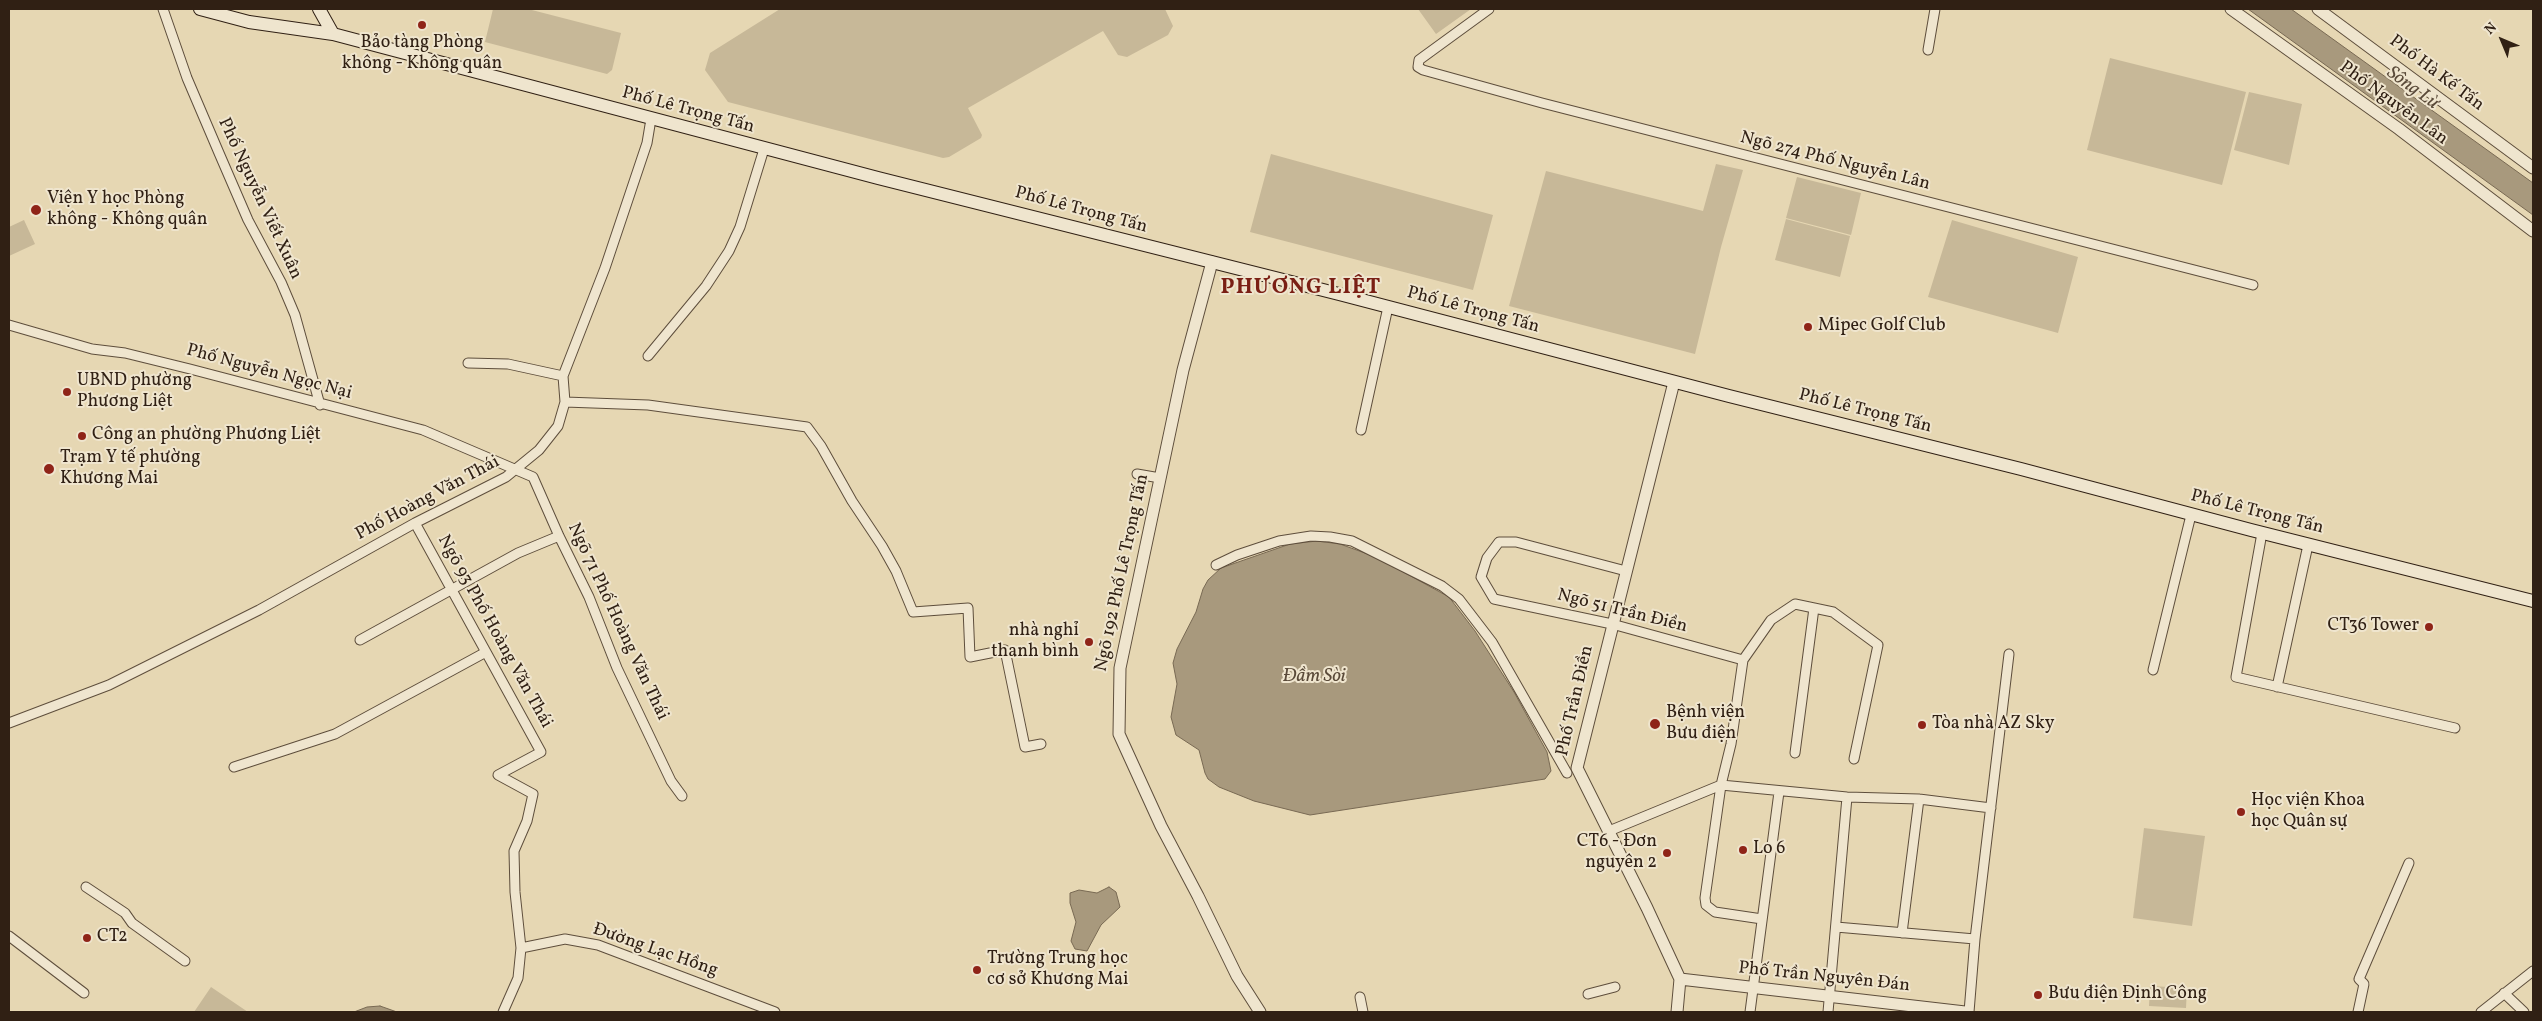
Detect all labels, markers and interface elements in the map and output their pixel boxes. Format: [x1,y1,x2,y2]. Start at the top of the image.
north arrow [2477,15,2527,65]
marker: Bảo tàng Phòng không - Không quân [416,19,428,31]
text: N [2481,19,2501,39]
street label: Phố Hà Kế Tấn [2384,31,2488,117]
place label: Bảo tàng Phòng không - Không quân [342,33,502,76]
street label: Phố Nguyễn Lân [2335,57,2451,151]
water label: Sông Lừ [2381,62,2443,116]
street label: Phố Lê Trọng Tấn [619,83,757,139]
street label: Phố Nguyễn Viết Xuân [212,115,306,283]
street label: Ngõ 274 Phố Nguyễn Lân [1738,128,1932,196]
street label: Phố Lê Trọng Tấn [1012,183,1150,239]
place label: Viện Y học Phòng không - Không quân [47,189,208,232]
marker: Viện Y học Phòng không - Không quân [29,203,43,217]
district label: PHƯƠNG LIỆT [1219,276,1383,302]
street label: Phố Lê Trọng Tấn [1404,283,1542,339]
place label: Mipec Golf Club [1818,316,1945,338]
marker: Mipec Golf Club [1802,321,1814,333]
street label: Phố Nguyễn Ngọc Nại [184,341,354,405]
place label: UBND phường Phương Liệt [77,371,192,414]
street label: Phố Lê Trọng Tấn [1796,385,1934,439]
marker: UBND phường Phương Liệt [61,386,73,398]
place label: Công an phường Phương Liệt [92,425,321,447]
marker: Công an phường Phương Liệt [76,430,88,442]
place label: Trạm Y tế phường Khương Mai [60,448,200,490]
street label: Phố Hoàng Văn Thái [352,452,504,546]
marker: Trạm Y tế phường Khương Mai [42,462,56,476]
street label: Ngõ 192 Phố Lê Trọng Tấn [1091,472,1155,674]
street label: Phố Lê Trọng Tấn [2188,486,2326,540]
street label: Ngõ 71 Phố Hoàng Văn Thái [562,520,672,724]
street label: Ngõ 93 Phố Hoàng Văn Thái [432,532,556,732]
street label: Ngõ 51 Trần Điền [1555,585,1689,639]
place label: CT36 Tower [2328,616,2419,638]
place label: nhà nghỉ thanh bình [991,621,1079,664]
marker: CT36 Tower [2423,621,2435,633]
marker: nhà nghỉ thanh bình [1083,636,1095,648]
street label: Phố Trần Điền [1553,644,1599,758]
water label: Đầm Sòi [1282,667,1346,689]
place label: Bệnh viện Bưu điện [1666,703,1745,746]
place label: Tòa nhà AZ Sky [1932,714,2055,736]
marker: Bệnh viện Bưu điện [1648,717,1662,731]
marker: Tòa nhà AZ Sky [1916,719,1928,731]
place label: Học viện Khoa học Quân sự [2251,791,2365,834]
marker: Học viện Khoa học Quân sự [2235,806,2247,818]
place label: CT6 - Đơn nguyên 2 [1577,832,1657,874]
place label: Lo 6 [1753,839,1785,861]
marker: Lo 6 [1737,844,1749,856]
marker: CT6 - Đơn nguyên 2 [1661,847,1673,859]
street label: Đường Lạc Hồng [590,919,720,983]
place label: CT2 [97,927,128,949]
marker: CT2 [81,932,93,944]
place label: Trường Trung học cơ sở Khương Mai [987,949,1128,992]
street label: Phố Trần Nguyên Đán [1737,958,1911,998]
marker: Trường Trung học cơ sở Khương Mai [971,964,983,976]
place label: Bưu điện Định Công [2048,984,2207,1006]
marker: Bưu điện Định Công [2032,989,2044,1001]

